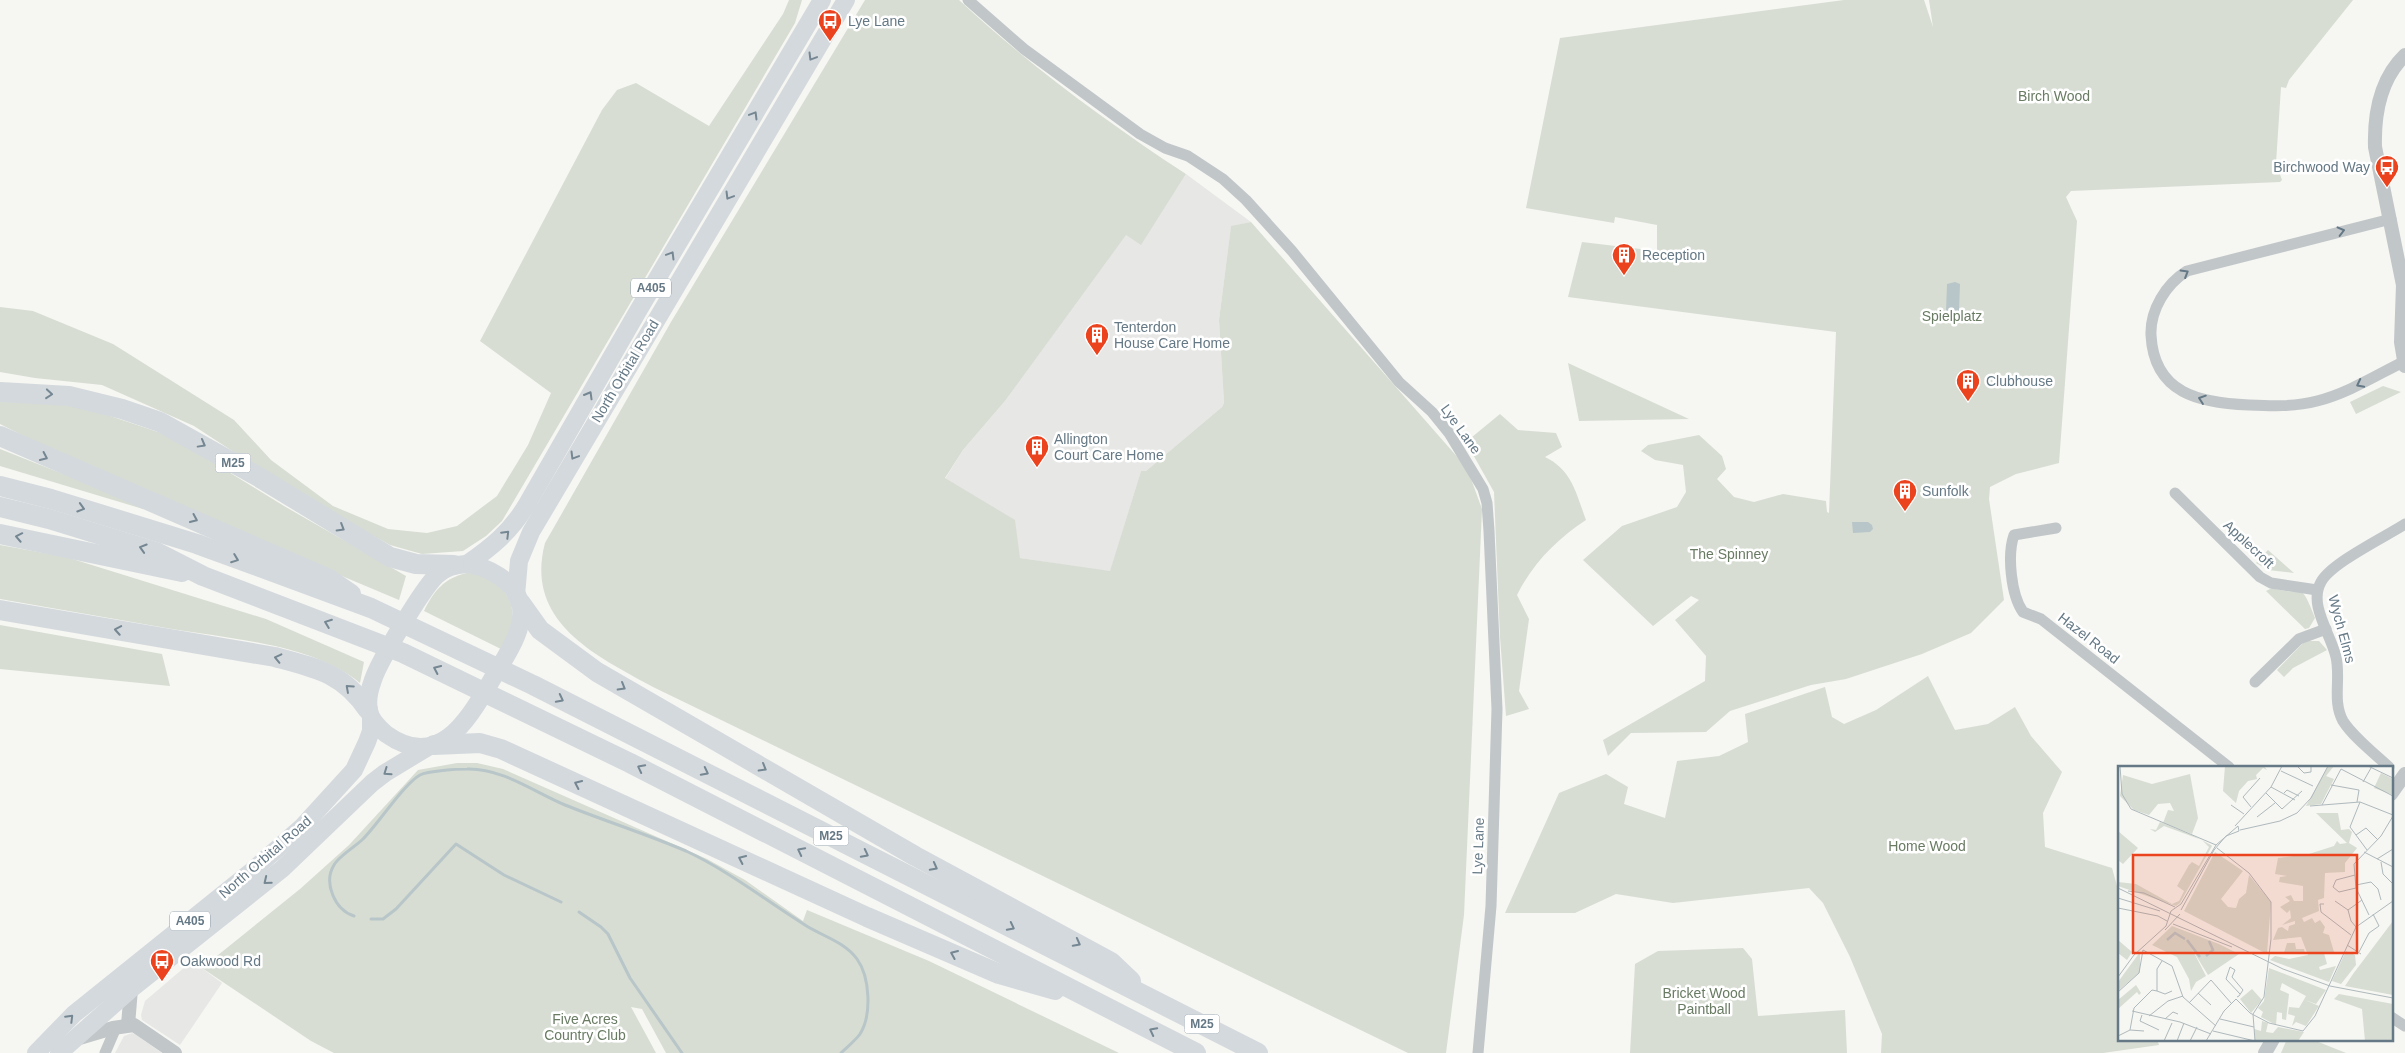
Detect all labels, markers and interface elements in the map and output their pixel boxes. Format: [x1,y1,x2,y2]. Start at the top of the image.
bus stop icon: Lye Lane [817,8,843,42]
place label: Lye Lane [848,13,905,29]
one-way arrow [809,51,819,60]
park label: Birch Wood [2018,88,2090,104]
one-way arrow [747,111,757,120]
bus stop icon: Birchwood Way [2374,154,2400,188]
place label: Birchwood Way [2273,159,2370,175]
one-way arrow [725,191,735,200]
one-way arrow [2337,226,2346,237]
building icon: Reception [1611,242,1637,276]
place label: Reception [1642,247,1705,263]
one-way arrow [665,251,675,260]
one-way arrow [2180,270,2189,280]
road number: A405 [631,278,671,298]
park label: Spielplatz [1922,308,1982,324]
street label: North Orbital Road [588,317,662,425]
place label: Tenterdon House Care Home [1114,319,1230,351]
building icon: Tenterdon House Care Home [1084,322,1110,356]
building icon: Clubhouse [1955,368,1981,402]
place label: Clubhouse [1986,373,2053,389]
one-way arrow [2356,378,2365,388]
one-way arrow [45,388,53,399]
one-way arrow [583,392,593,401]
one-way arrow [2198,395,2207,405]
street label: Lye Lane [1438,401,1484,457]
place label: Allington Court Care Home [1054,431,1164,463]
building icon: Allington Court Care Home [1024,434,1050,468]
one-way arrow [196,438,205,448]
one-way arrow [39,451,48,461]
one-way arrow [571,451,581,460]
road number: M25 [216,453,250,472]
building icon: Sunfolk [1892,478,1918,512]
place label: Sunfolk [1922,483,1970,499]
one-way arrow [76,502,84,512]
one-way arrow [189,513,198,524]
street label: Applecroft [2220,517,2278,571]
one-way arrow [336,521,345,531]
one-way arrow [500,531,509,540]
one-way arrow [14,533,23,543]
one-way arrow [139,544,148,554]
park label: The Spinney [1690,546,1768,562]
one-way arrow [230,552,239,563]
street label: Wych Elms [2325,593,2359,665]
street label: Hazel Road [2055,609,2123,667]
one-way arrow [324,618,332,628]
one-way arrow [113,625,122,635]
one-way arrow [273,653,282,664]
one-way arrow [433,664,442,675]
one-way arrow [617,680,626,690]
one-way arrow [346,684,355,693]
one-way arrow [555,692,564,703]
one-way arrow [757,762,766,772]
one-way arrow [637,764,646,774]
one-way arrow [383,766,393,775]
one-way arrow [700,766,709,776]
inset map [2118,766,2392,1040]
one-way arrow [574,780,583,790]
street label: North Orbital Road [216,813,314,901]
street label: Lye Lane [1469,817,1487,875]
road number: M25 [814,826,848,846]
park label: Home Wood [1888,838,1966,854]
one-way arrow [797,847,806,857]
one-way arrow [860,848,869,858]
one-way arrow [738,855,747,866]
one-way arrow [929,860,938,870]
one-way arrow [264,876,273,884]
road number: A405 [170,911,210,930]
one-way arrow [1005,921,1014,931]
one-way arrow [1072,937,1081,947]
bus stop icon: Oakwood Rd [149,948,175,982]
one-way arrow [950,950,959,961]
place label: Oakwood Rd [180,953,261,969]
park label: Bricket Wood Paintball [1663,985,1746,1017]
park label: Five Acres Country Club [544,1011,626,1043]
road number: M25 [1184,1014,1220,1034]
one-way arrow [64,1015,73,1024]
one-way arrow [1149,1027,1158,1037]

